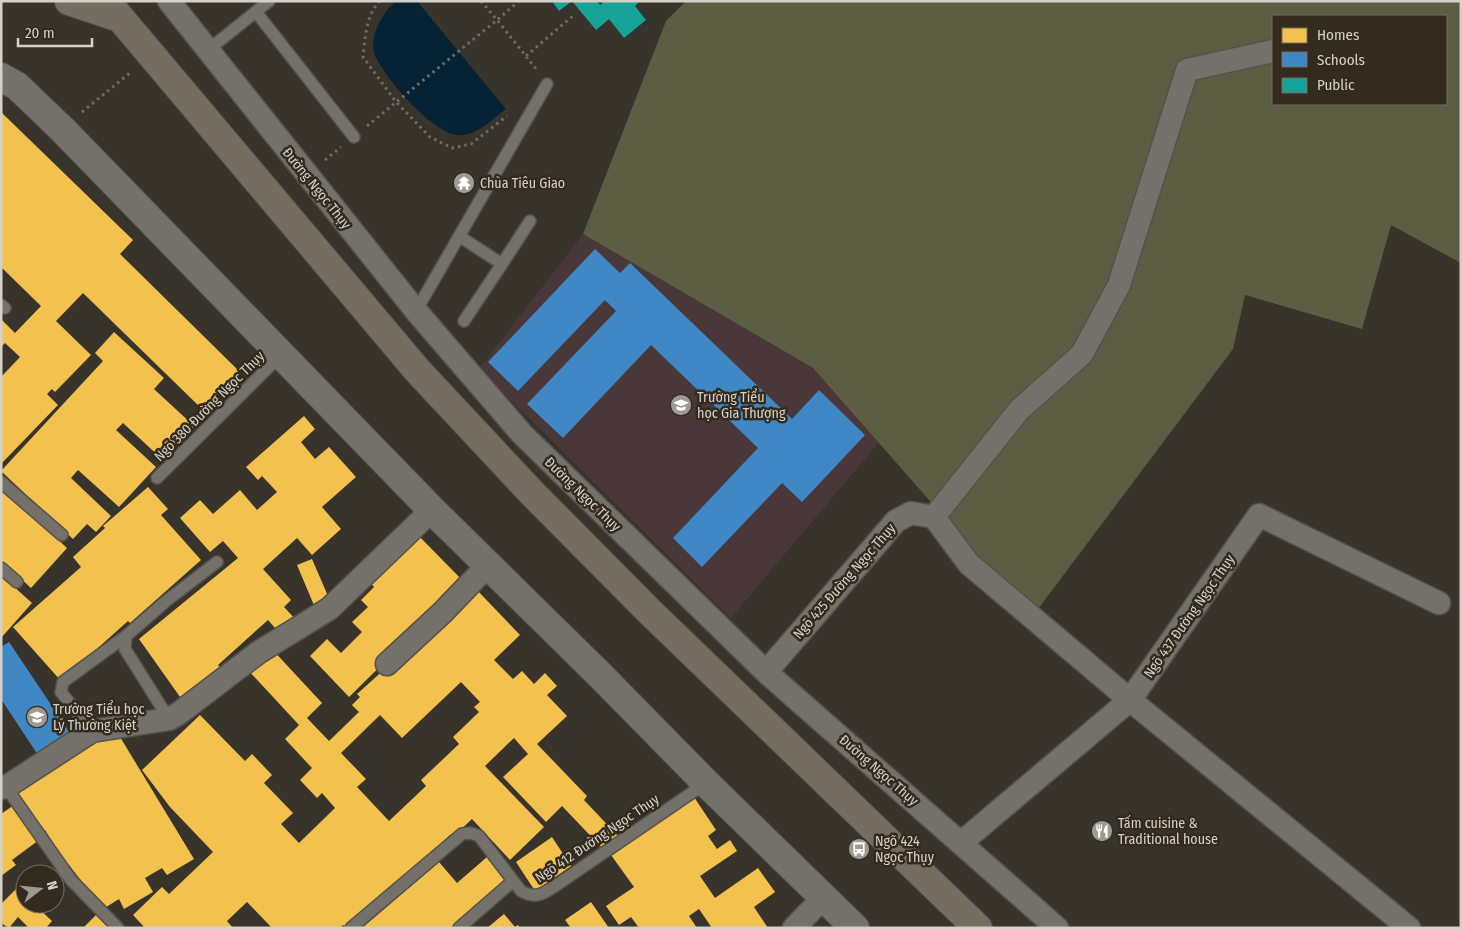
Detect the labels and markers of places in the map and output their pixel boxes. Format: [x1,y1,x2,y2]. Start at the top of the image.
temple icon: Chùa Tiêu Giao [452,171,476,195]
place label: Chùa Tiêu Giao [480,175,565,192]
place label: Trường Tiểu học Gia Thượng [697,388,786,422]
school or university icon: Trường Tiểu học Gia Thượng [669,393,693,417]
place label: Trường Tiểu học Lý Thường Kiệt [53,700,145,734]
school or university icon: Trường Tiểu học Lý Thường Kiệt [25,705,49,729]
place label: Tấm cuisine & Traditional house [1118,814,1218,848]
restaurant icon: Tấm cuisine & Traditional house [1090,819,1114,843]
place label: Ngõ 424 Ngọc Thụy [875,833,935,866]
bus stop icon: Ngõ 424 Ngọc Thụy [847,837,871,861]

